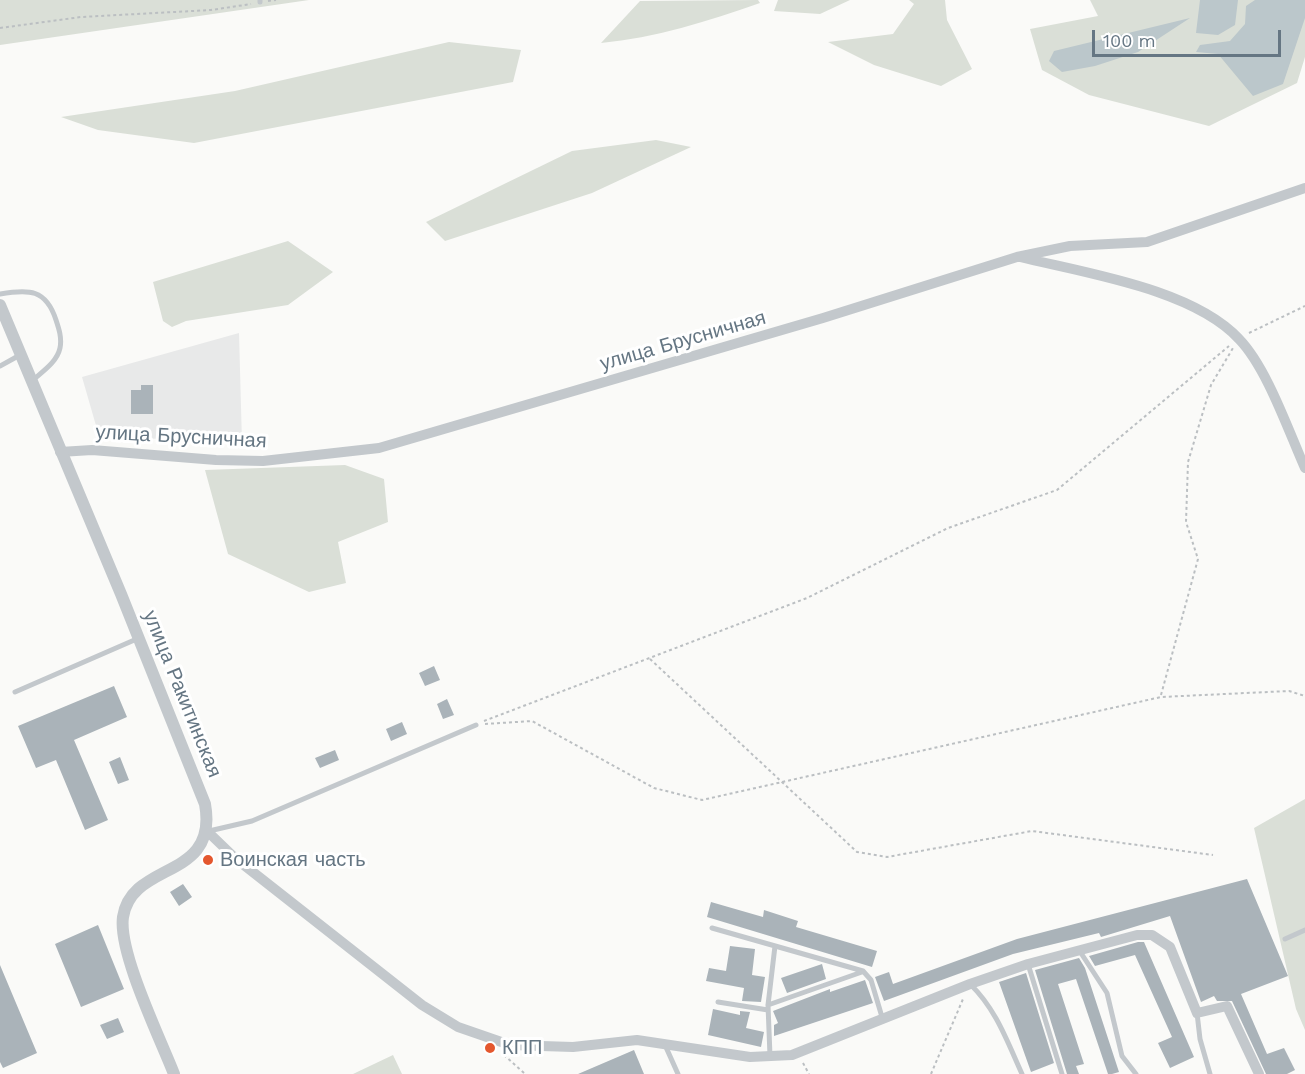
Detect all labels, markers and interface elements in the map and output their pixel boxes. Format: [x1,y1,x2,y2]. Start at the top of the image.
scale bar [1095,18,1284,56]
text: 100 m [1103,30,1156,51]
street label: улица Брусничная [597,306,769,376]
street label: улица Брусничная [95,421,267,453]
street label: улица Ракитинская [138,607,226,781]
place label: Воинская часть [220,848,366,872]
marker: Воинская часть [201,853,215,867]
place label: КПП [502,1036,542,1060]
marker: КПП [483,1041,497,1055]

